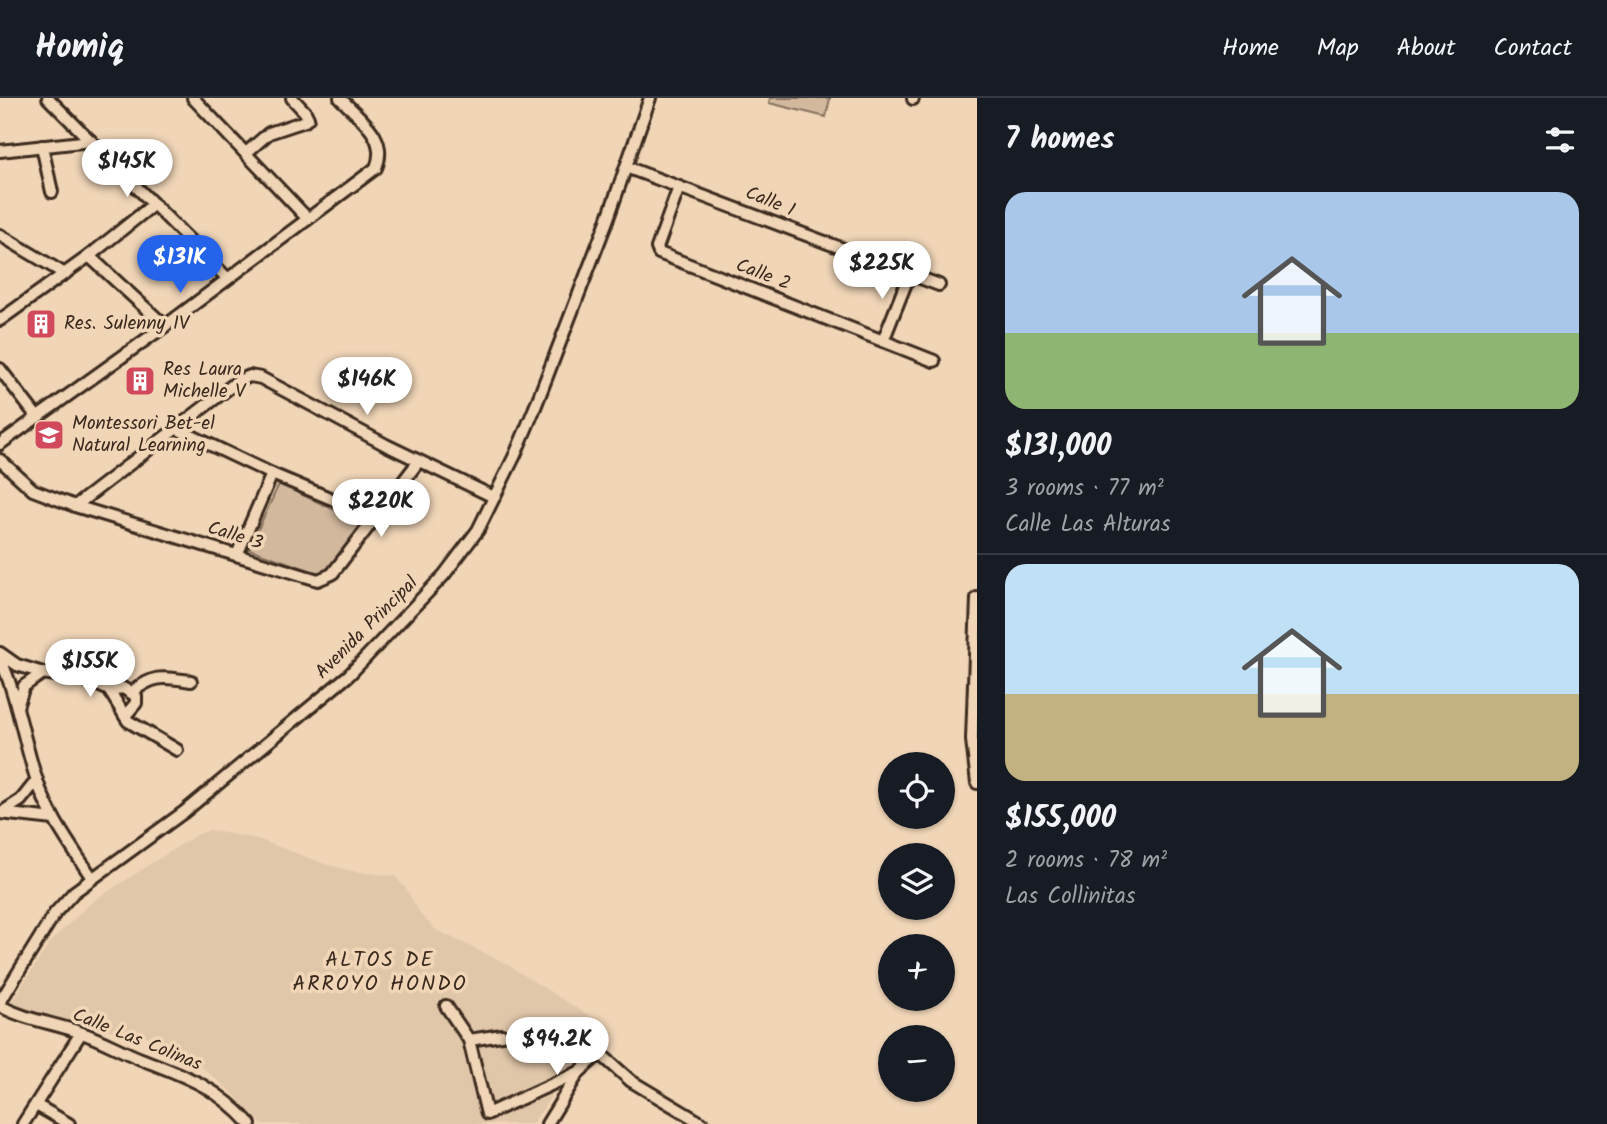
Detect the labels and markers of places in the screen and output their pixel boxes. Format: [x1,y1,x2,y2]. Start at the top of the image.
pin: $145K [78,140,176,199]
pin: $131K [131,236,229,295]
pin: $225K [833,242,931,301]
building icon: Res. Sulenny IV [24,307,58,341]
place label: Res. Sulenny IV [64,309,191,339]
place label: Res Laura Michelle V [163,355,247,407]
pin: $146K [318,358,416,417]
building icon: Res Laura Michelle V [123,364,157,398]
place label: Montessori Bet-el Natural Learning [72,409,215,461]
school or university icon: Montessori Bet-el Natural Learning [32,418,66,452]
pin: $220K [332,480,430,539]
pin: $155K [41,640,139,699]
pin: $94.2K [500,1018,614,1077]

